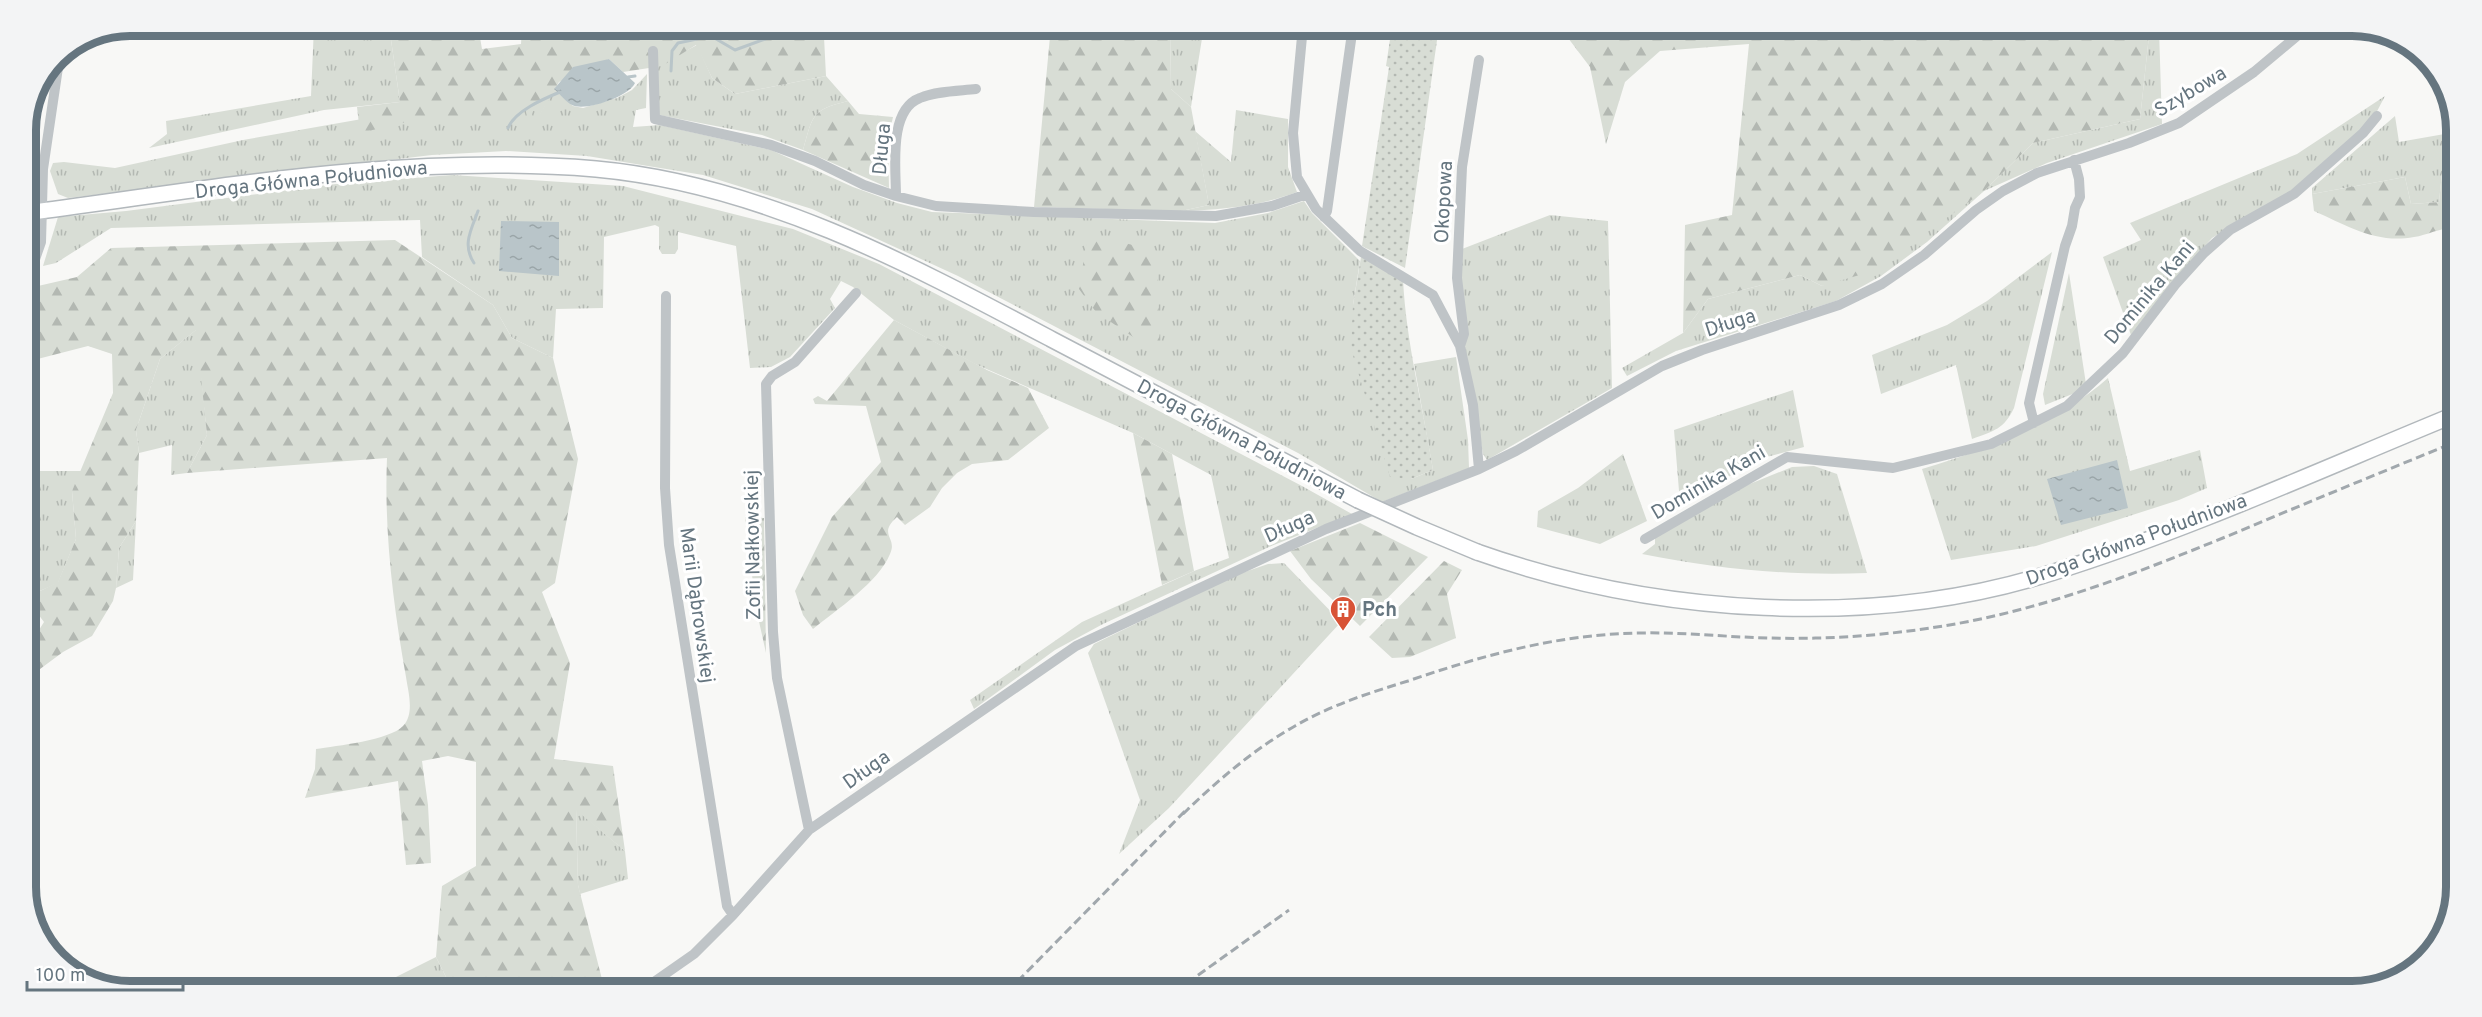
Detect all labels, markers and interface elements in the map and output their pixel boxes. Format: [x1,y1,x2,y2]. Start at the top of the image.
street label: Szybowa [2150,61,2232,124]
street label: Długa [868,122,898,176]
street label: Droga Główna Południowa [194,156,429,206]
street label: Okopowa [1430,160,1460,244]
street label: Dominika Kani [2099,236,2202,351]
street label: Długa [1702,304,1759,344]
street label: Droga Główna Południowa [1132,374,1350,507]
street label: Dominika Kani [1647,440,1771,527]
street label: Zofii Nałkowskiej [740,469,768,620]
street label: Droga Główna Południowa [2022,489,2251,593]
street label: Długa [1261,505,1319,550]
street label: Marii Dąbrowskiej [672,526,720,685]
building icon: Pch [1328,594,1358,632]
place label: Pch [1362,598,1397,624]
street label: Długa [838,745,896,796]
scale bar [27,954,183,992]
text: 100 m [36,965,85,988]

